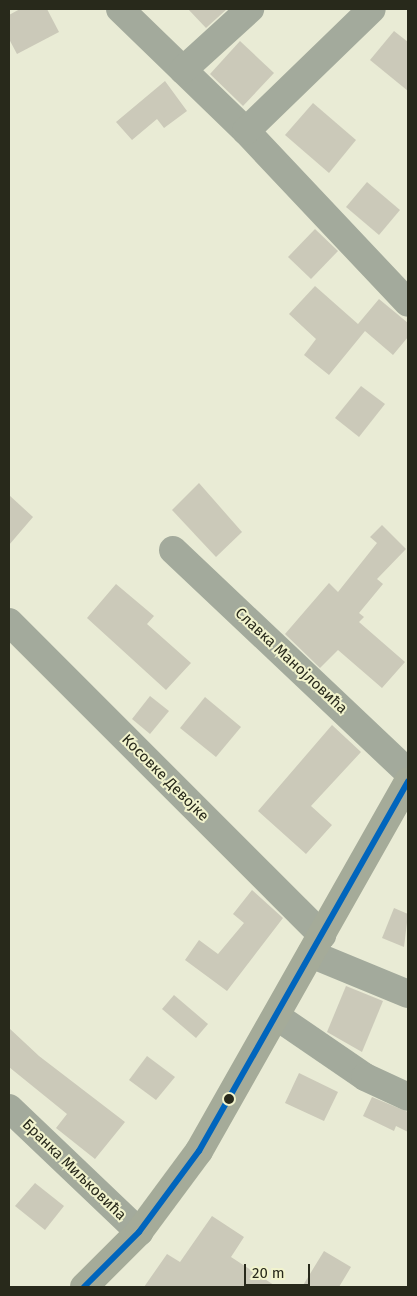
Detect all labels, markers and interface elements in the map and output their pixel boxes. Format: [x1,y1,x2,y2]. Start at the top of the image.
street label: Славка Манојловића [231,604,351,718]
street label: Косовке Девојке [118,731,212,825]
unlabelled marker [224,1094,234,1104]
street label: Бранка Миљковића [18,1116,130,1224]
scale bar [247,1254,313,1286]
text: 20 m [252,1264,285,1282]

